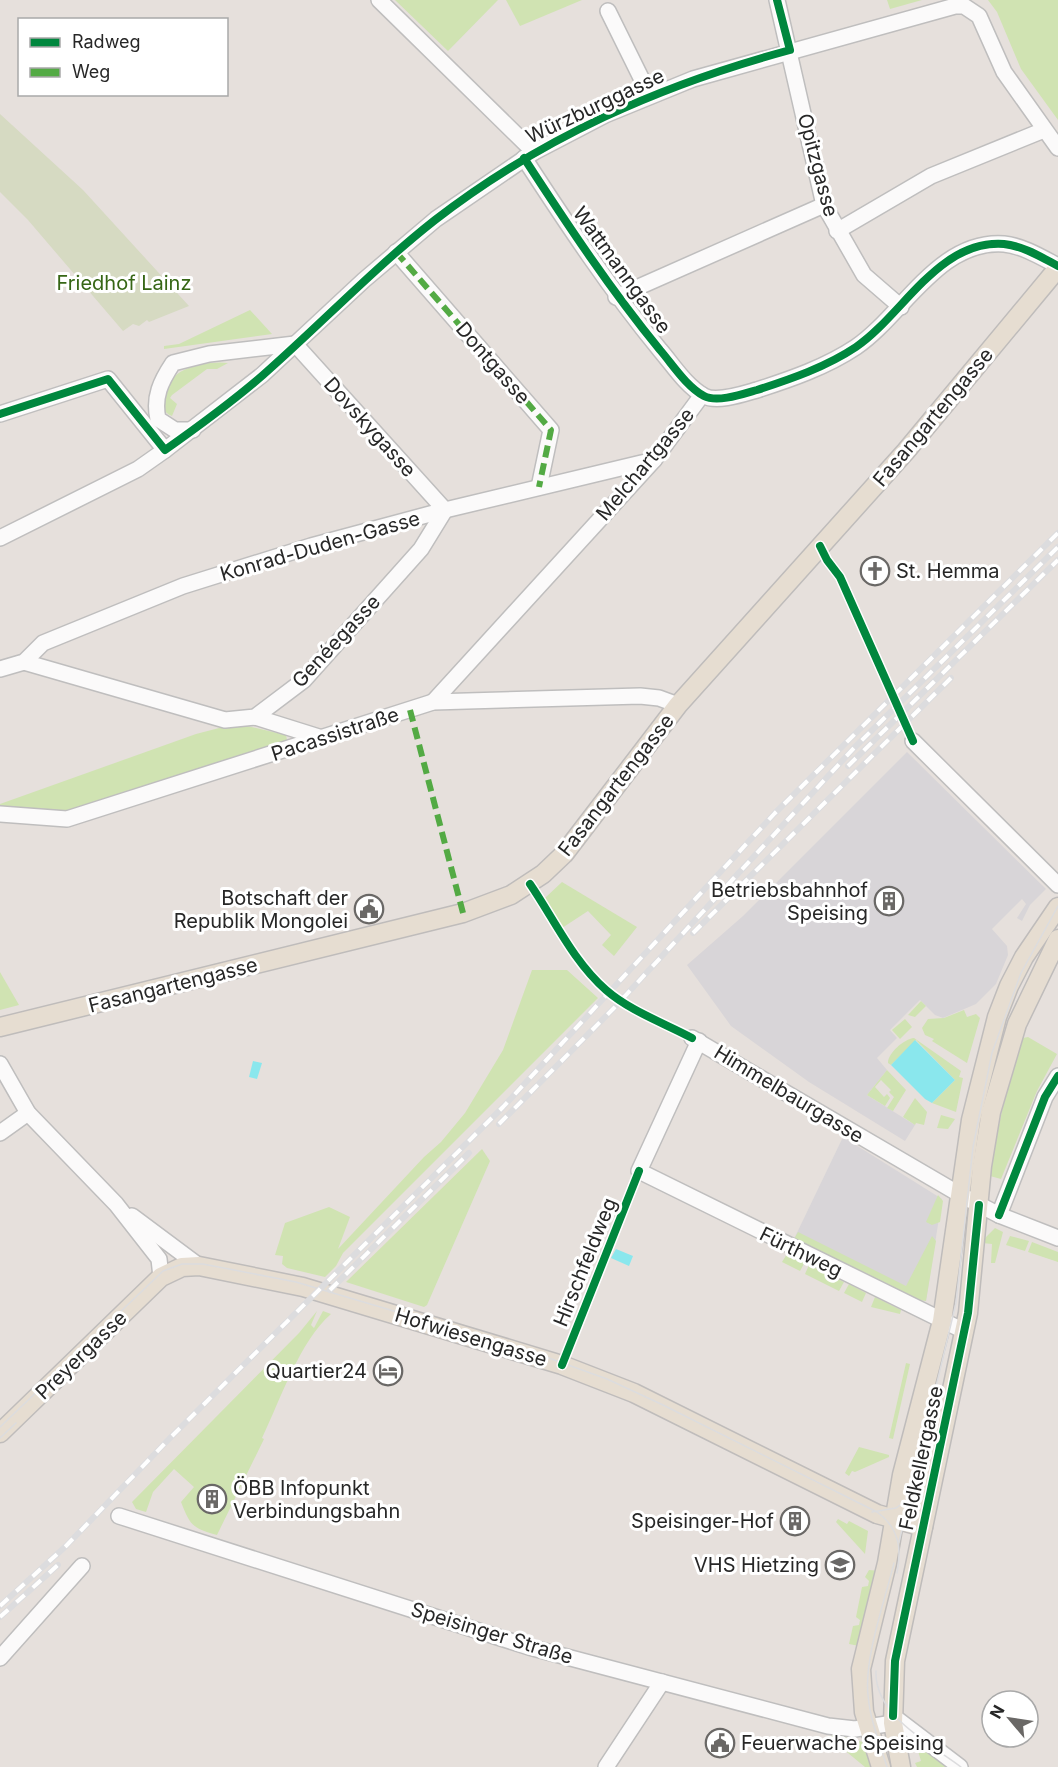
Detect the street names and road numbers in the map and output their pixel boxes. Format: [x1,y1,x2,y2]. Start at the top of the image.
street label: Würzburggasse [522,63,668,149]
street label: Opitzgasse [793,111,843,219]
street label: Wattmanngasse [568,202,676,338]
street label: Dontgasse [451,317,535,409]
street label: Fasangartengasse [868,343,998,491]
street label: Dovskygasse [319,372,421,482]
street label: Melchartgasse [591,403,699,525]
street label: Konrad-Duden-Gasse [217,506,423,586]
street label: Genéegasse [287,590,385,692]
street label: Pacassistraße [268,702,402,766]
street label: Fasangartengasse [553,709,679,861]
street label: Fasangartengasse [86,952,260,1018]
street label: Himmelbaurgasse [710,1040,868,1148]
street label: Hirschfeldweg [548,1194,622,1330]
street label: Fürthweg [756,1222,846,1282]
street label: Hofwiesengasse [392,1302,550,1372]
street label: Preyergasse [31,1306,131,1404]
street label: Feldkellergasse [894,1384,948,1532]
street label: Speisinger Straße [408,1597,576,1669]

